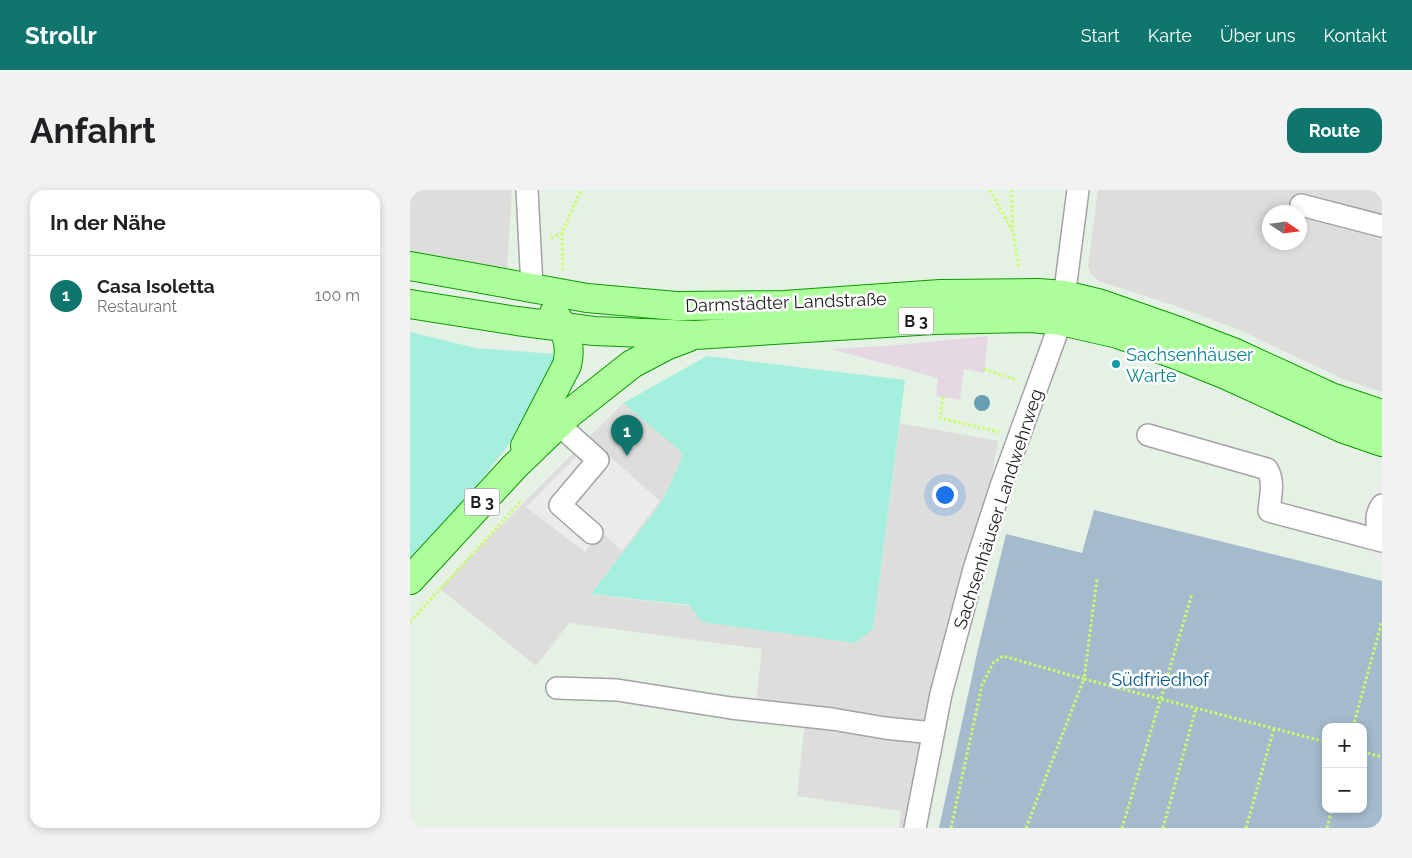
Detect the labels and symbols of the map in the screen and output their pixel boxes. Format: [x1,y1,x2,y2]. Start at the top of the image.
north arrow [1262,205,1307,250]
street label: Darmstädter Landstraße [685,288,887,316]
road number: B 3 [898,308,934,334]
place label: Sachsenhäuser Warte [1126,344,1254,386]
marker: Sachsenhäuser Warte [1110,358,1122,370]
street label: Sachsenhäuser Landwehrweg [949,386,1047,632]
pin: 1 [611,415,643,456]
your location [932,482,958,508]
road number: B 3 [464,488,500,516]
park label: Südfriedhof [1111,669,1210,690]

